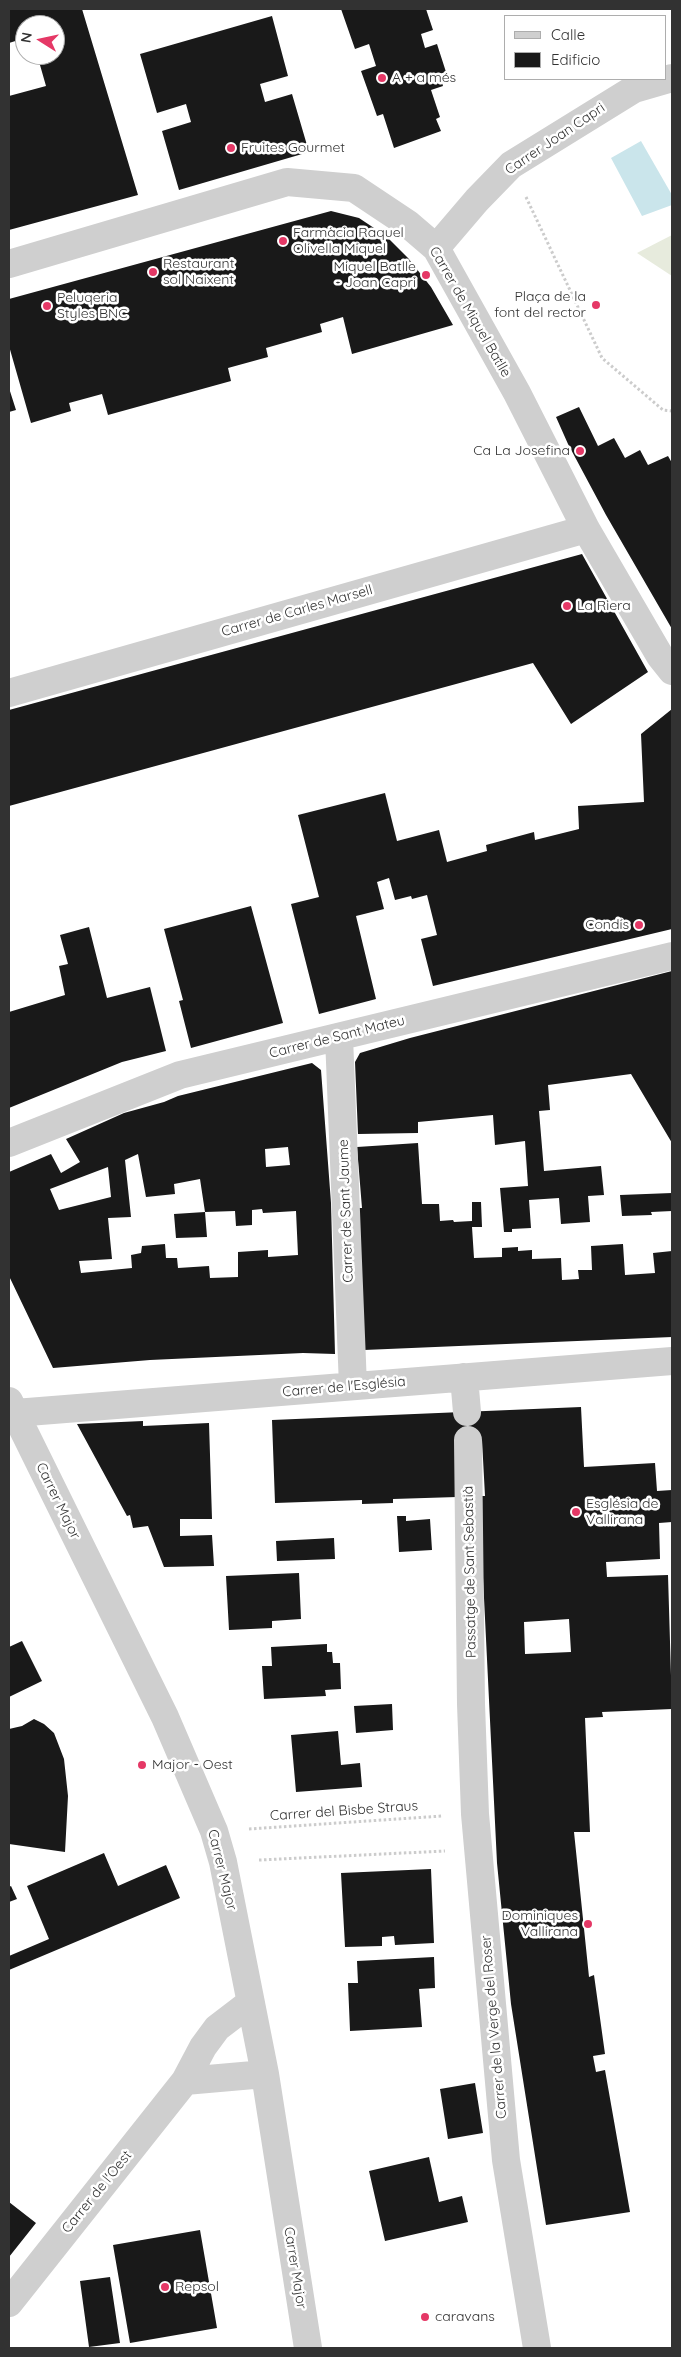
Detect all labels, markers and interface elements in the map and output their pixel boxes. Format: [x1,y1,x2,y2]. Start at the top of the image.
north arrow [15,15,65,65]
legend [503,15,666,80]
text: Calle [551,25,585,44]
text: N [16,31,36,44]
text: Edificio [551,50,600,69]
place label: A + a més [392,70,456,86]
marker: A + a més [376,72,388,84]
street label: Carrer Joan Capri [502,99,608,179]
place label: Fruites Gourmet [241,140,345,156]
marker: Fruites Gourmet [225,142,237,154]
place label: Farmàcia Raquel Olivella Miquel [293,225,404,258]
marker: Farmàcia Raquel Olivella Miquel [277,235,289,247]
street label: Carrer de Miquel Batlle [426,244,514,380]
place label: Restaurant sol Naixent [163,256,234,288]
place label: Miquel Batlle - Joan Capri [333,259,416,292]
marker: Restaurant sol Naixent [147,266,159,278]
marker: Miquel Batlle - Joan Capri [420,269,432,281]
place label: Plaça de la font del rector [494,289,586,322]
place label: Peluqeria Styles BNC [57,290,127,322]
marker: Plaça de la font del rector [590,299,602,311]
marker: Peluqeria Styles BNC [41,300,53,312]
place label: Ca La Josefina [473,443,570,459]
marker: Ca La Josefina [574,445,586,457]
street label: Carrer de Carles Marsell [220,581,374,641]
place label: La Riera [577,598,631,614]
marker: La Riera [561,600,573,612]
place label: Condis [585,917,629,933]
marker: Condis [633,919,645,931]
street label: Carrer de Sant Mateu [268,1012,406,1062]
street label: Carrer de Sant Jaume [335,1139,357,1283]
street label: Carrer de l'Església [282,1373,406,1401]
street label: Carrer Major [32,1460,84,1542]
street label: Passatge de Sant Sebastià [460,1486,480,1658]
place label: Església de Vallirana [586,1496,659,1528]
marker: Església de Vallirana [570,1506,582,1518]
place label: Major - Oest [152,1757,233,1773]
marker: Major - Oest [136,1759,148,1771]
street label: Carrer del Bisbe Straus [269,1797,419,1825]
street label: Carrer Major [204,1828,240,1912]
place label: Dominiques Vallirana [502,1908,578,1940]
marker: Dominiques Vallirana [582,1918,594,1930]
street label: Carrer de la Verge del Roser [478,1934,510,2120]
street label: Carrer de l'Oest [59,2147,135,2237]
street label: Carrer Major [280,2226,310,2310]
place label: Repsol [175,2279,219,2295]
marker: Repsol [159,2281,171,2293]
place label: caravans [435,2309,495,2325]
marker: caravans [419,2311,431,2323]

